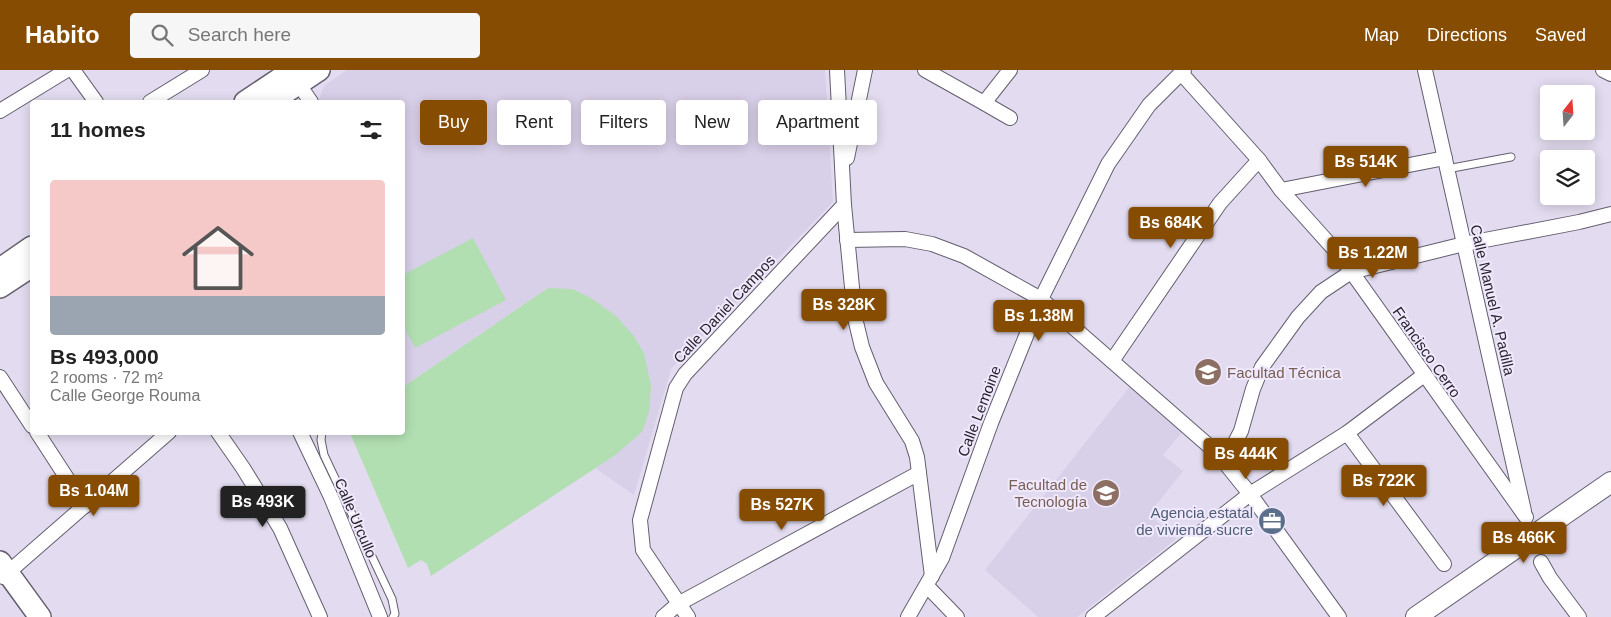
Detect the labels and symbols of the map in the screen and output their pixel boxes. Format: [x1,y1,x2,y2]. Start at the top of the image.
north arrow [1540,85,1595,140]
pin: Bs 514K [1320,146,1412,188]
pin: Bs 684K [1125,206,1217,249]
street label: Calle Manuel A. Padilla [1467,223,1519,378]
pin: Bs 1.22M [1321,236,1425,279]
street label: Calle Daniel Campos [670,252,778,366]
pin: Bs 328K [798,288,890,331]
pin: Bs 1.38M [987,300,1091,342]
street label: Francisco Cerro [1389,303,1465,401]
school or university icon: Facultad Técnica [1193,357,1223,387]
street label: Calle Lemoine [954,363,1004,459]
place label: Facultad Técnica [1227,364,1342,381]
pin: Bs 444K [1200,438,1292,480]
pin: Bs 722K [1338,464,1430,507]
pin: Bs 1.04M [42,474,146,517]
street label: Calle Urcullo [332,476,380,560]
place label: Facultad de Tecnología [1009,476,1088,510]
school or university icon: Facultad de Tecnología [1091,478,1121,508]
pin: Bs 493K [217,486,309,528]
pin: Bs 527K [736,488,828,531]
place label: Agencia estatal de vivienda sucre [1136,504,1253,538]
office icon: Agencia estatal de vivienda sucre [1257,506,1287,536]
pin: Bs 466K [1478,522,1570,564]

